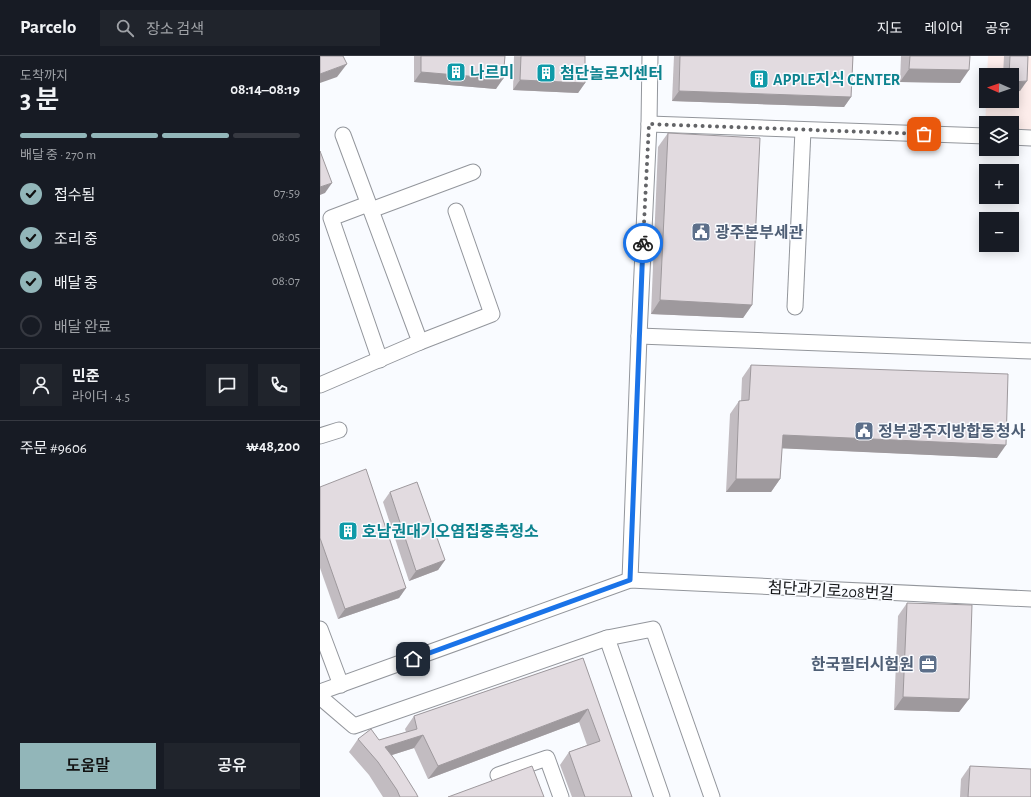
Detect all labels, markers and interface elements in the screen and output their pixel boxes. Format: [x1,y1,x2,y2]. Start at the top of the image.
search box [100,10,380,46]
icon: search [114,17,136,39]
text: Parcelo [20,18,76,37]
text: 장소 검색 [146,22,204,37]
text: 지도 [877,22,903,36]
text: 레이어 [925,22,963,36]
text: 공유 [985,22,1011,36]
building icon: 나르미 [445,61,467,83]
building icon: 첨단놀로지센터 [535,62,557,84]
place label: 나르미 [470,64,514,81]
place label: 첨단놀로지센터 [560,65,663,82]
building icon: APPLE지식 CENTER [748,68,770,90]
north arrow [979,68,1019,108]
map controls [979,68,1019,252]
text: 도착까지 [20,70,68,83]
place label: APPLE지식 CENTER [773,71,901,88]
text: 08:14–08:19 [230,82,300,97]
text: 3 분 [20,87,59,113]
button: layers [979,116,1019,156]
pin [907,117,941,151]
icon: bag [913,123,935,145]
text: 배달 중 · 270 m [20,149,96,162]
button: + [979,164,1019,204]
icon: check [20,183,42,205]
text: 07:59 [273,187,300,200]
text: 접수됨 [54,188,95,203]
button: − [979,212,1019,252]
public building icon: 광주본부세관 [690,221,712,243]
courier [623,223,663,263]
place label: 광주본부세관 [715,224,804,241]
icon: check [20,227,42,249]
text: 08:05 [272,231,300,244]
text: 조리 중 [54,232,98,247]
icon: bike [632,232,654,254]
icon: check [20,271,42,293]
text: 08:07 [272,275,300,288]
text: 배달 중 [54,276,98,291]
text: 배달 완료 [54,320,112,335]
button: person [20,364,62,406]
button: chat [206,364,248,406]
button: phone [258,364,300,406]
text: 민준 [72,369,100,384]
text: 라이더 · 4.5 [72,391,130,404]
public building icon: 정부광주지방합동청사 [853,420,875,442]
place label: 정부광주지방합동청사 [878,422,1025,440]
text: ₩48,200 [246,439,300,454]
text: 주문 #9606 [20,441,87,456]
building icon: 호남권대기오염집중측정소 [337,520,359,542]
place label: 호남권대기오염집중측정소 [362,523,539,540]
street label: 첨단과기로208번길 [767,580,894,602]
pin [396,642,430,676]
icon: home [402,648,424,670]
office icon: 한국필터시험원 [917,653,939,675]
place label: 한국필터시험원 [811,655,914,673]
button: 도움말 [20,743,156,789]
button: 공유 [164,743,300,789]

